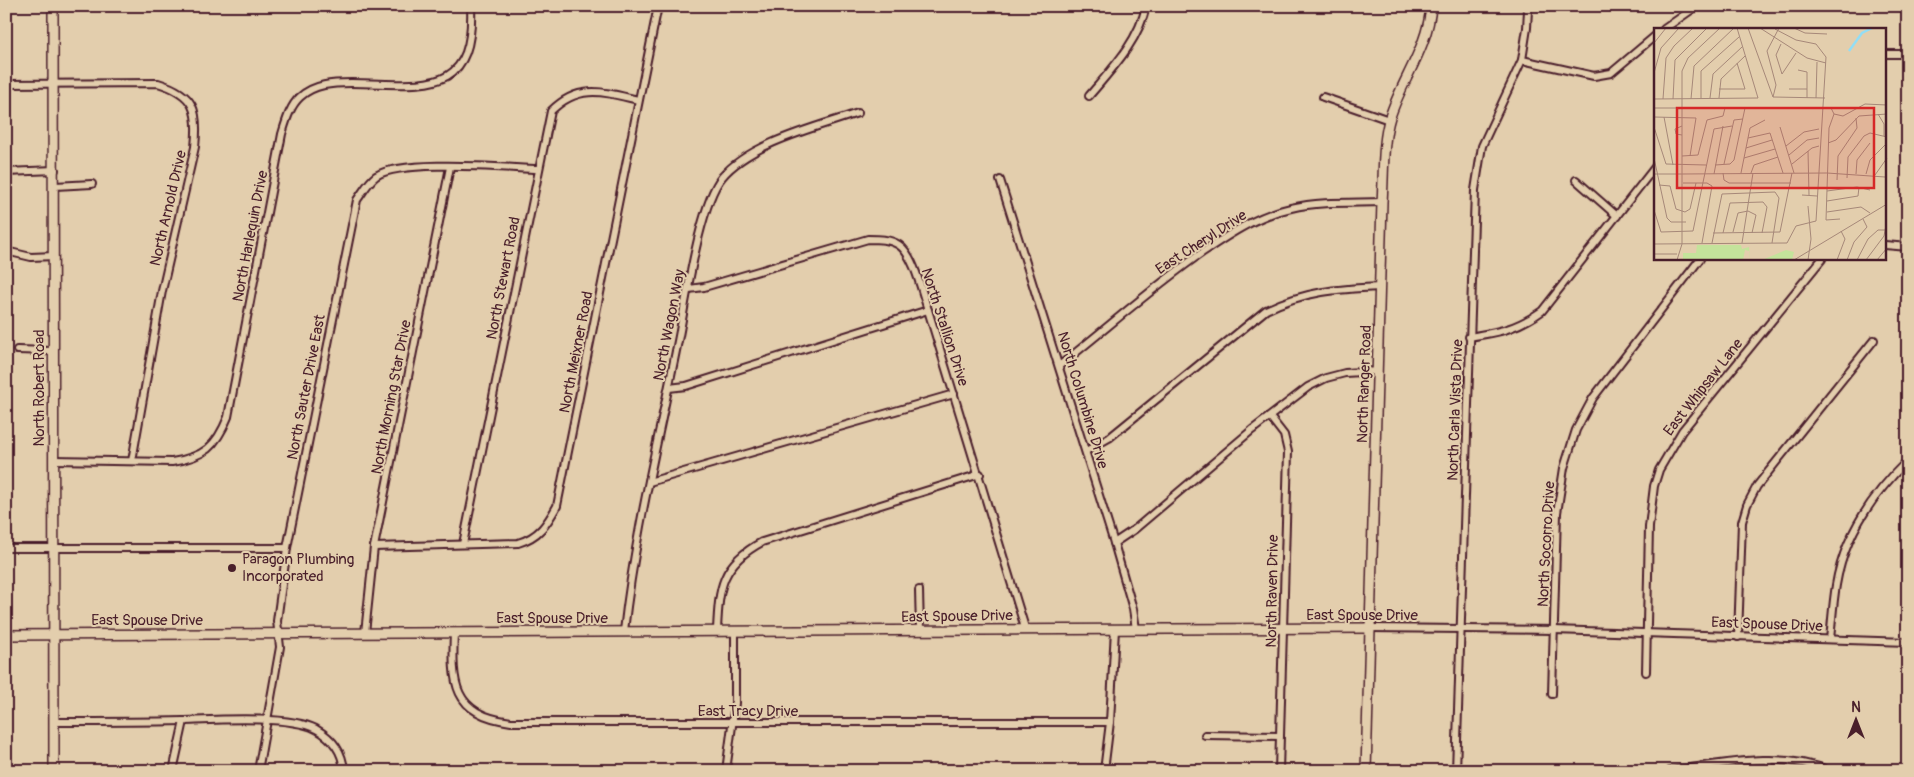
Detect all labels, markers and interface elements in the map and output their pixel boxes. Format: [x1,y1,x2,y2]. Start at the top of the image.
inset map [1654,28,1886,260]
street label: North Arnold Drive [146,148,191,268]
street label: North Harlequin Drive [228,168,273,303]
street label: East Cheryl Drive [1152,206,1251,279]
street label: North Stewart Road [482,215,525,341]
street label: North Stallion Drive [916,266,973,389]
street label: North Wagon Way [649,267,690,382]
street label: North Meixner Road [555,290,598,415]
street label: North Sauter Drive East [283,312,330,461]
street label: North Morning Star Drive [367,318,416,476]
street label: North Ranger Road [1353,325,1376,443]
street label: North Robert Road [30,329,49,447]
street label: North Columbine Drive [1053,329,1113,472]
street label: East Whipsaw Lane [1659,334,1748,440]
street label: North Carla Vista Drive [1444,338,1467,481]
street label: North Socorro Drive [1534,480,1559,607]
street label: North Raven Drive [1262,534,1283,648]
place label: Paragon Plumbing Incorporated [242,550,354,586]
marker: Paragon Plumbing Incorporated [226,562,238,574]
street label: East Spouse Drive [901,606,1014,627]
street label: East Spouse Drive [1306,606,1418,625]
street label: East Spouse Drive [496,609,608,628]
street label: East Spouse Drive [91,611,203,630]
street label: East Spouse Drive [1711,613,1824,636]
north arrow [1832,694,1882,744]
text: N [1851,699,1861,716]
street label: East Tracy Drive [698,702,799,721]

